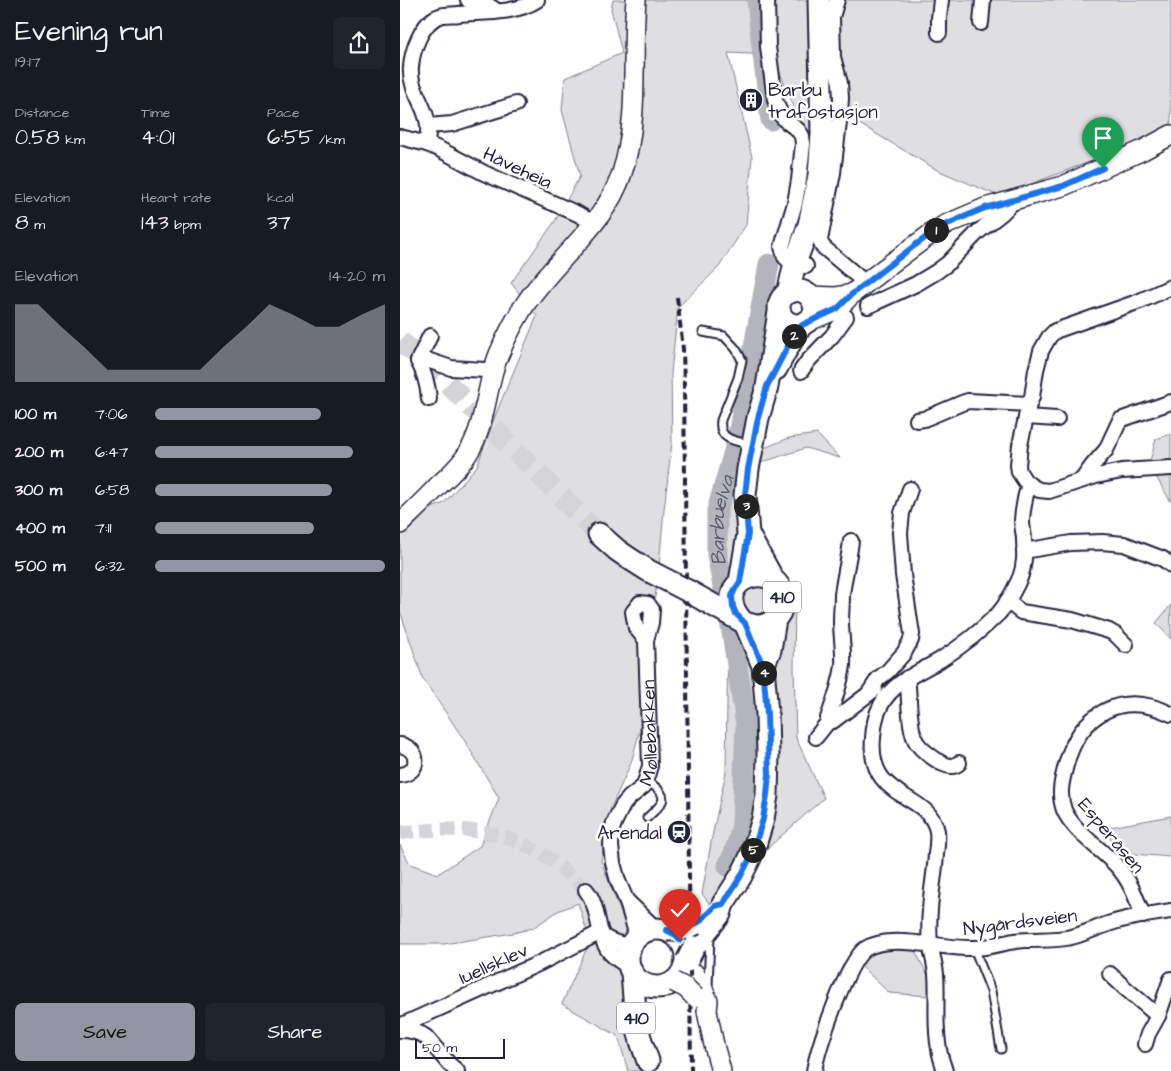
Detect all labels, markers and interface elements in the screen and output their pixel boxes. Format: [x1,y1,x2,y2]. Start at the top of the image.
text: Evening run [15,12,163,51]
button: share [333,17,385,69]
text: 19:17 [15,51,41,73]
place label: Barbu trafostasjon [768,77,878,126]
building icon: Barbu trafostasjon [738,87,764,113]
text: Distance [15,103,69,123]
text: Time [141,103,170,123]
text: Pace [267,103,299,123]
pin [1082,117,1124,168]
text: 0.58 [15,123,60,152]
text: 4:01 [141,123,175,152]
text: 6:55 [267,123,313,152]
icon: arrive [1089,124,1117,152]
text: km [60,130,85,150]
text: /km [313,130,345,150]
street label: Håveheia [478,141,557,196]
text: Elevation [15,188,70,208]
text: Heart rate [141,188,211,208]
text: kcal [267,188,294,208]
text: 8 [15,208,29,237]
text: 143 [141,208,169,237]
text: 37 [267,208,291,237]
text: m [29,215,45,235]
text: bpm [169,215,201,235]
pin: 1 [924,218,948,242]
text: 1 [936,220,937,240]
text: Elevation [15,265,78,287]
text: 14–20 m [329,265,385,287]
pin: 2 [782,324,806,348]
text: 2 [790,326,799,346]
text: 100 m [15,403,56,425]
text: 7:06 [95,403,128,425]
text: 200 m [15,441,63,463]
text: 6:47 [95,441,128,463]
water label: Barbuelva [703,471,742,568]
text: 300 m [15,479,62,501]
text: 6:58 [95,479,129,501]
pin: 3 [734,494,758,518]
text: 3 [743,496,750,516]
text: 400 m [15,517,65,539]
text: 7:11 [95,517,112,539]
text: 500 m [15,555,65,577]
text: 6:32 [95,555,125,577]
road number: 410 [763,582,801,612]
pin: 4 [752,660,776,686]
text: 4 [760,663,769,683]
street label: Møllebakken [633,679,665,789]
street label: Esperåsen [1071,792,1150,880]
station icon: Arendal [666,819,692,845]
place label: Arendal [597,820,662,847]
pin: 5 [740,838,766,862]
text: 5 [749,840,758,860]
pin [659,889,701,940]
icon: check [666,896,694,924]
street label: Nygårdsveien [962,902,1079,944]
street label: Iuellsklev [455,937,533,992]
road number: 410 [617,1002,655,1034]
button: Save [15,1003,195,1061]
button: Share [205,1003,385,1061]
scale bar [415,1036,505,1059]
text: 50 m [422,1038,457,1058]

